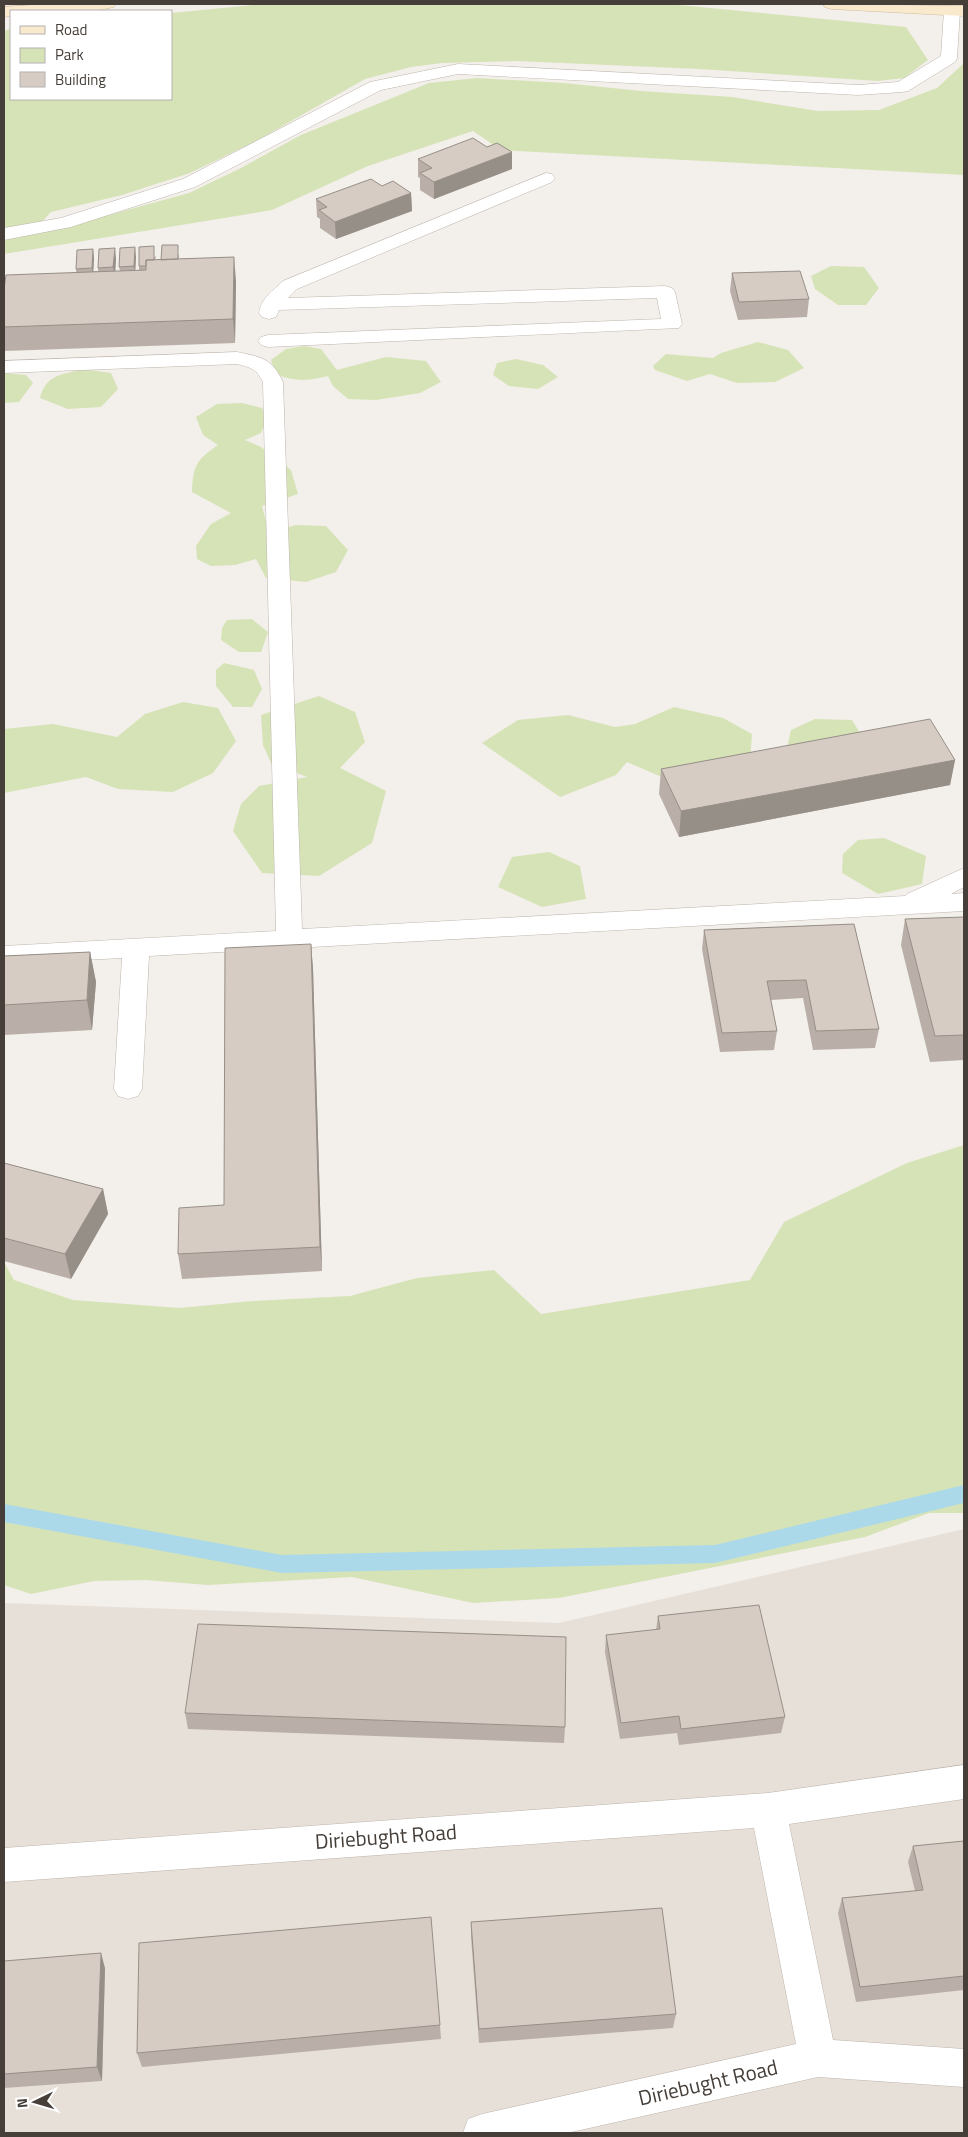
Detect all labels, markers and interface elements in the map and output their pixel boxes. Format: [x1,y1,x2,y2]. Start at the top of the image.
legend [10,10,172,100]
text: Road [55,18,87,41]
text: Park [55,43,84,66]
text: Building [55,68,106,91]
street label: Diriebught Road [314,1815,458,1857]
street label: Diriebught Road [635,2050,781,2114]
north arrow [10,2077,60,2127]
text: N [11,2097,32,2109]

